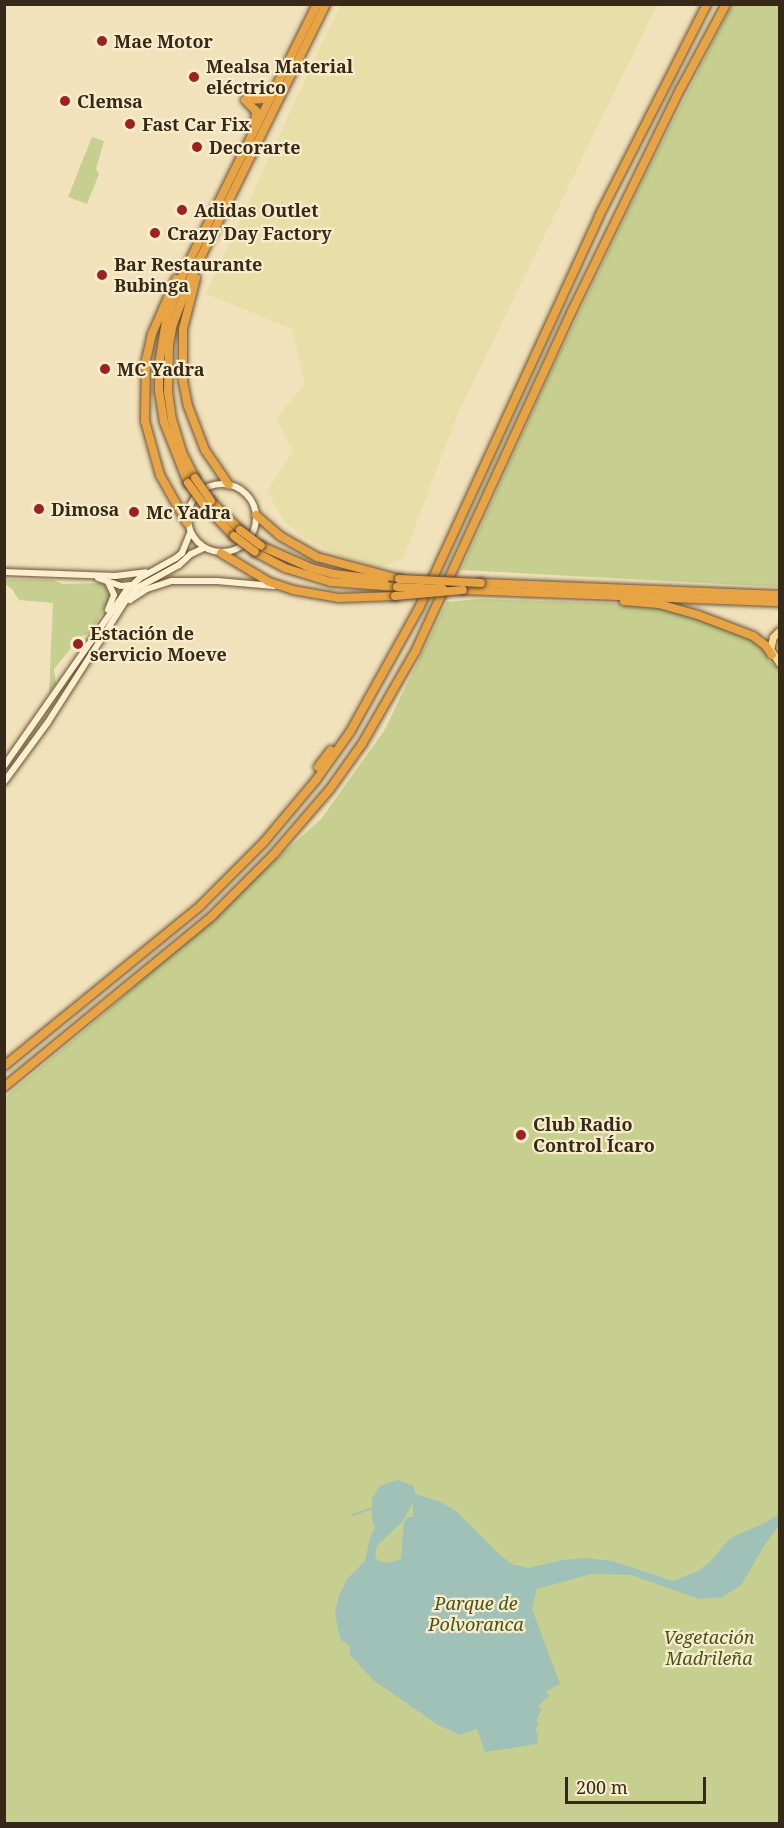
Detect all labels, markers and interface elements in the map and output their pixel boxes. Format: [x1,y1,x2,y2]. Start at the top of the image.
place label: Mae Motor [114,30,213,52]
marker: Mae Motor [95,34,109,48]
place label: Mealsa Material eléctrico [206,56,353,98]
marker: Mealsa Material eléctrico [187,70,201,84]
place label: Clemsa [77,90,143,112]
marker: Clemsa [58,94,72,108]
place label: Fast Car Fix [142,113,250,135]
marker: Fast Car Fix [123,117,137,131]
place label: Decorarte [209,136,300,158]
marker: Decorarte [190,140,204,154]
place label: Adidas Outlet [194,199,318,221]
marker: Adidas Outlet [175,203,189,217]
place label: Crazy Day Factory [167,222,332,244]
marker: Crazy Day Factory [148,226,162,240]
place label: Bar Restaurante Bubinga [114,254,262,296]
marker: Bar Restaurante Bubinga [95,268,109,282]
place label: MC Yadra [117,358,205,380]
marker: MC Yadra [98,362,112,376]
place label: Dimosa [51,498,119,520]
place label: Mc Yadra [146,501,231,523]
marker: Dimosa [32,502,46,516]
marker: Mc Yadra [127,505,141,519]
place label: Estación de servicio Moeve [90,623,227,666]
marker: Estación de servicio Moeve [71,637,85,651]
place label: Club Radio Control Ícaro [533,1114,655,1156]
marker: Club Radio Control Ícaro [514,1128,528,1142]
park label: Parque de Polvoranca [428,1593,524,1636]
park label: Vegetación Madrileña [663,1627,755,1670]
scale bar [568,1765,709,1803]
text: 200 m [576,1775,628,1799]

